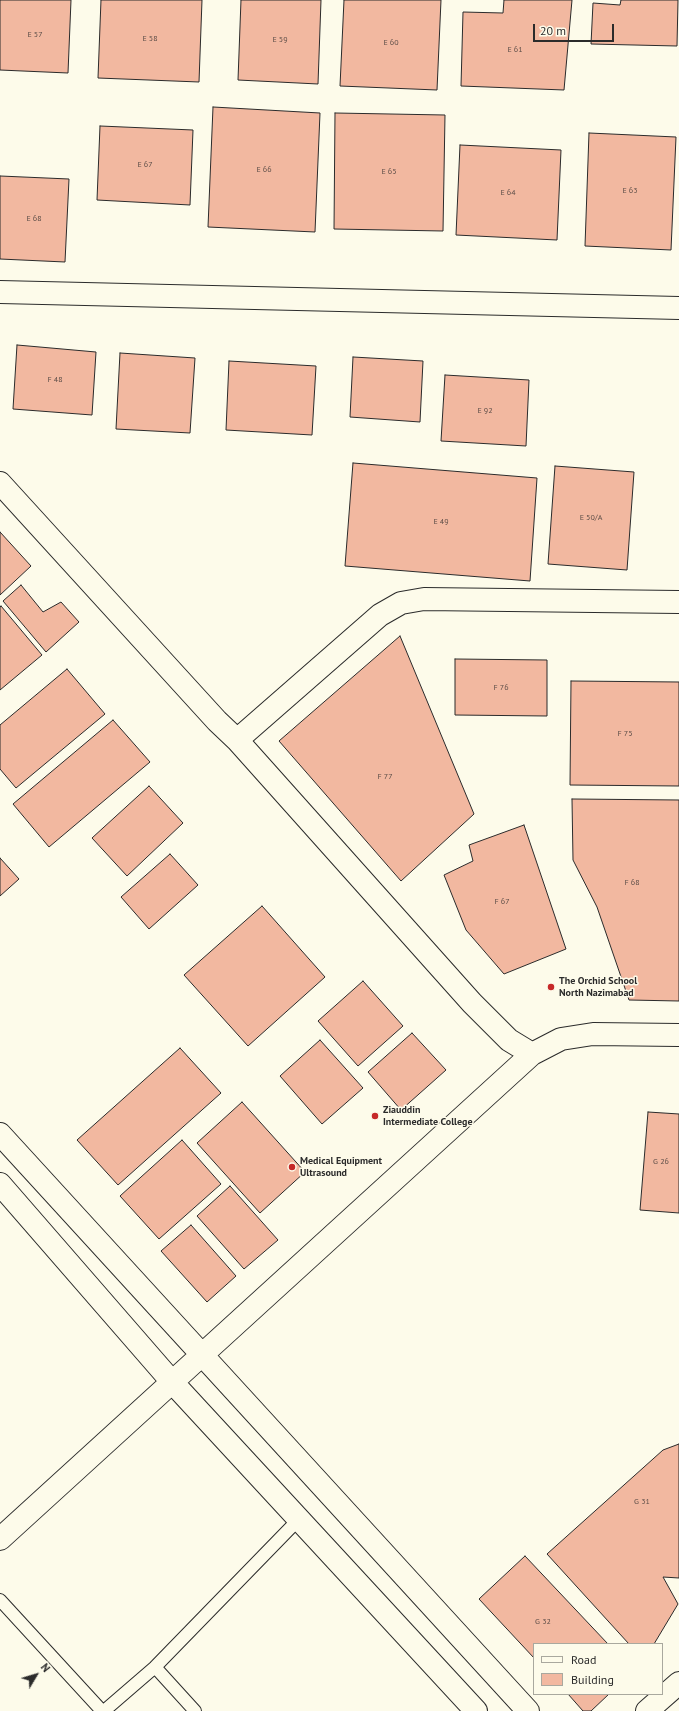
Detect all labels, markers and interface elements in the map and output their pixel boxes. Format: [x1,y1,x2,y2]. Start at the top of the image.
scale bar [535,16,616,42]
text: 20 m [540,23,566,38]
house number: E 57 [27,30,43,40]
house number: E 58 [142,34,158,44]
house number: E 59 [272,35,288,45]
house number: E 60 [383,38,399,48]
house number: E 61 [507,45,523,55]
house number: E 67 [137,160,153,170]
house number: E 66 [256,165,272,175]
house number: E 65 [381,167,397,177]
house number: E 63 [622,186,638,196]
house number: E 64 [500,188,516,198]
house number: E 68 [26,214,42,224]
house number: F 48 [48,375,62,385]
house number: E 92 [477,406,493,416]
house number: E 50/A [580,513,602,523]
house number: E 49 [433,517,449,527]
house number: F 76 [494,683,508,693]
house number: F 75 [618,729,632,739]
house number: F 77 [378,772,392,782]
house number: F 68 [625,878,639,888]
house number: F 67 [495,897,509,907]
place label: The Orchid School North Nazimabad [559,975,637,998]
marker: The Orchid School North Nazimabad [546,982,556,992]
place label: Ziauddin Intermediate College [383,1104,472,1128]
marker: Ziauddin Intermediate College [370,1111,380,1121]
place label: Medical Equipment Ultrasound [300,1155,382,1178]
house number: G 26 [653,1157,669,1167]
marker: Medical Equipment Ultrasound [287,1162,297,1172]
house number: G 31 [634,1497,650,1507]
house number: G 32 [535,1617,551,1627]
legend [533,1643,663,1695]
text: Road [571,1652,596,1667]
north arrow [16,1655,56,1695]
text: N [38,1660,53,1675]
text: Building [571,1672,614,1687]

